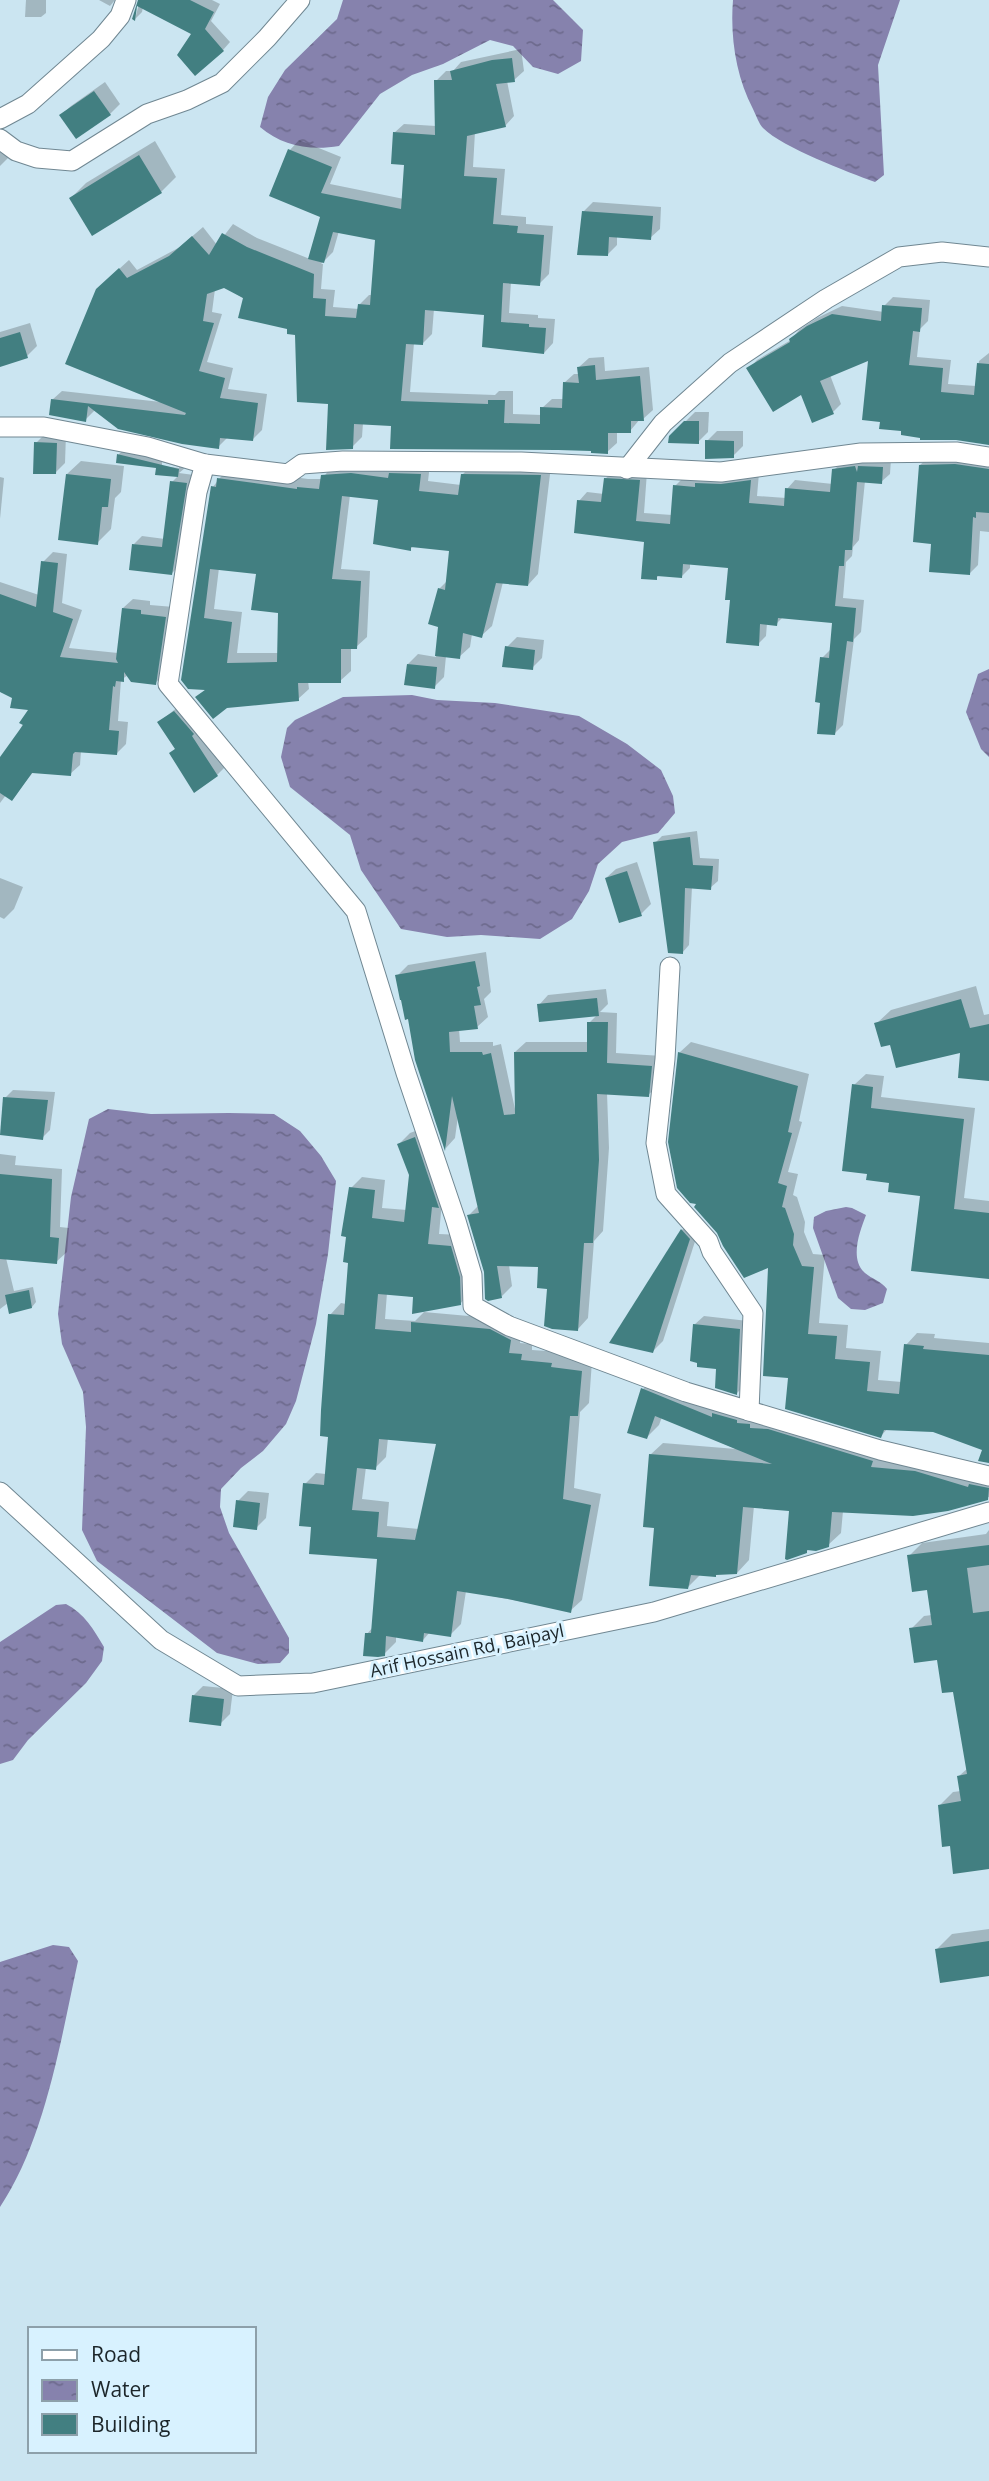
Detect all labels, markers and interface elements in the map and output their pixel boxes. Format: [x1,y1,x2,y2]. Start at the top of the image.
street label: Arif Hossain Rd, Baipayl [368,1618,566,1682]
legend [28,2327,256,2453]
text: Road [91,2340,141,2368]
text: Water [91,2375,150,2403]
text: Building [91,2410,170,2438]

